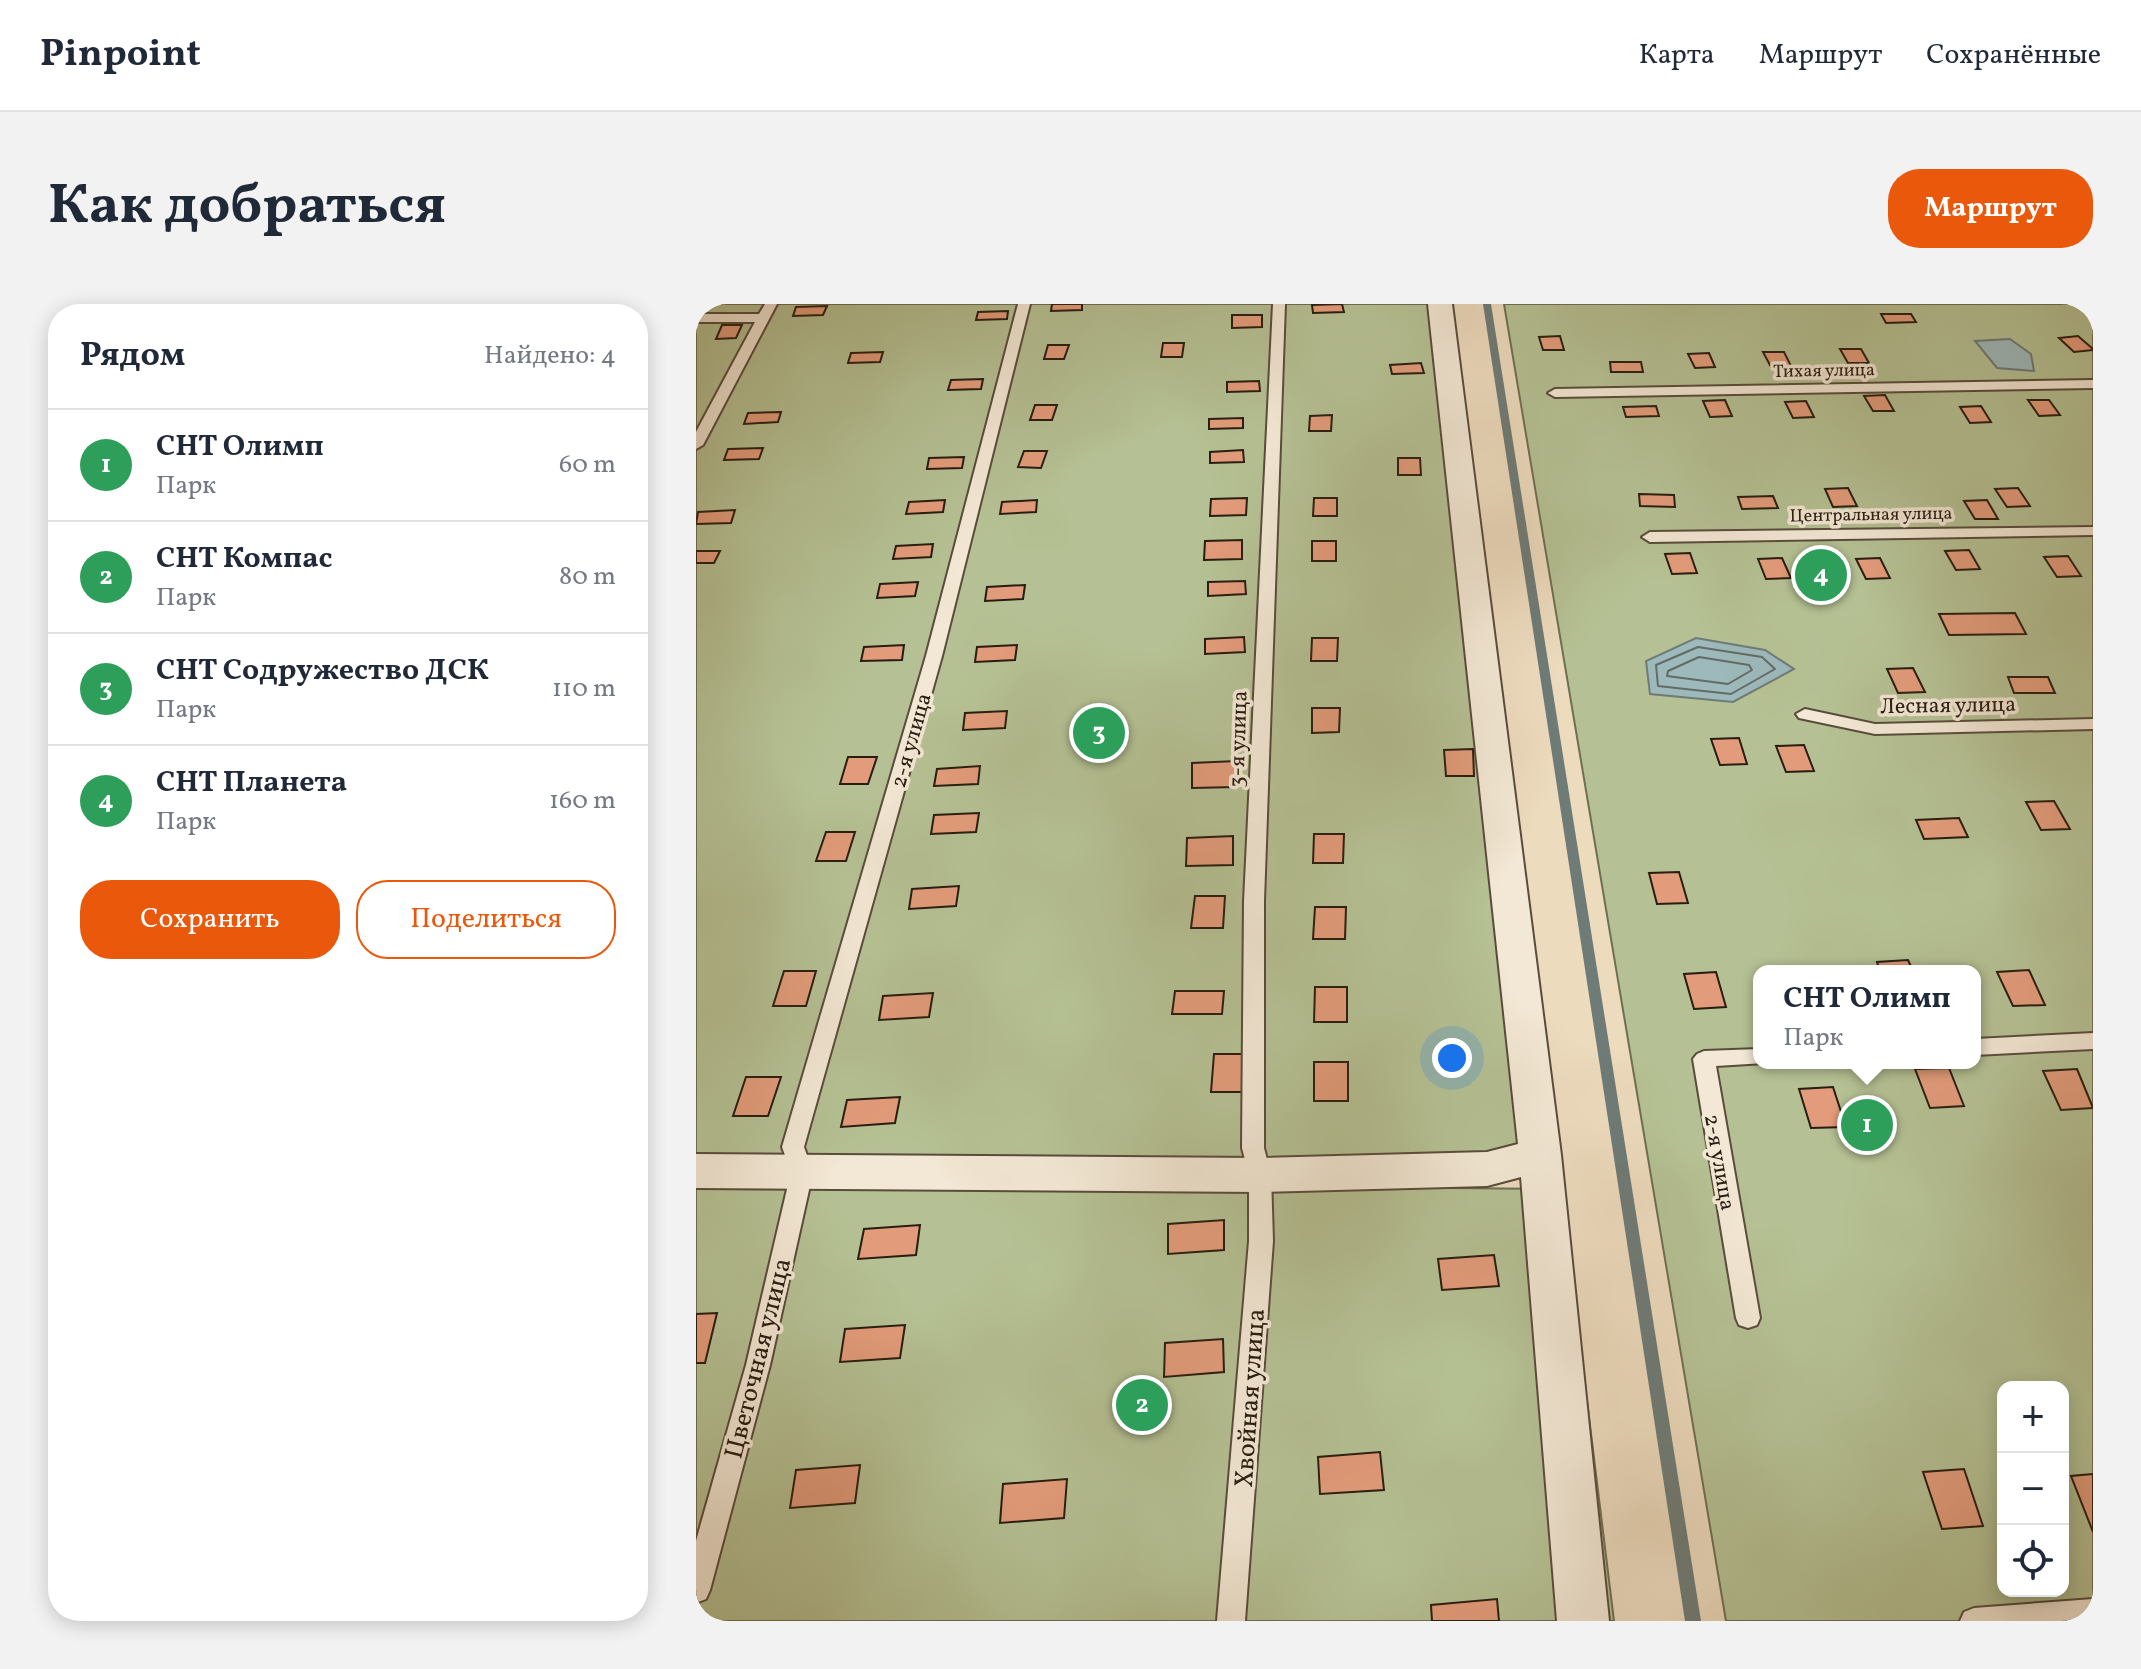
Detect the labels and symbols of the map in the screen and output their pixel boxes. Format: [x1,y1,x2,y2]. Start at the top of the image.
street label: Тихая улица [1773,358,1875,385]
street label: Центральная улица [1789,502,1953,529]
pin: 4 [1795,545,1847,605]
street label: 2-я улица [884,690,941,792]
street label: 3-я улица [1222,690,1257,788]
street label: Лесная улица [1880,690,2016,723]
pin: 3 [1073,703,1125,763]
your location [1432,1038,1472,1078]
pin: 1 [1841,1095,1893,1155]
street label: 2-я улица [1695,1112,1742,1213]
street label: Цветочная улица [717,1254,801,1463]
street label: Хвойная улица [1227,1307,1275,1489]
pin: 2 [1116,1375,1168,1435]

